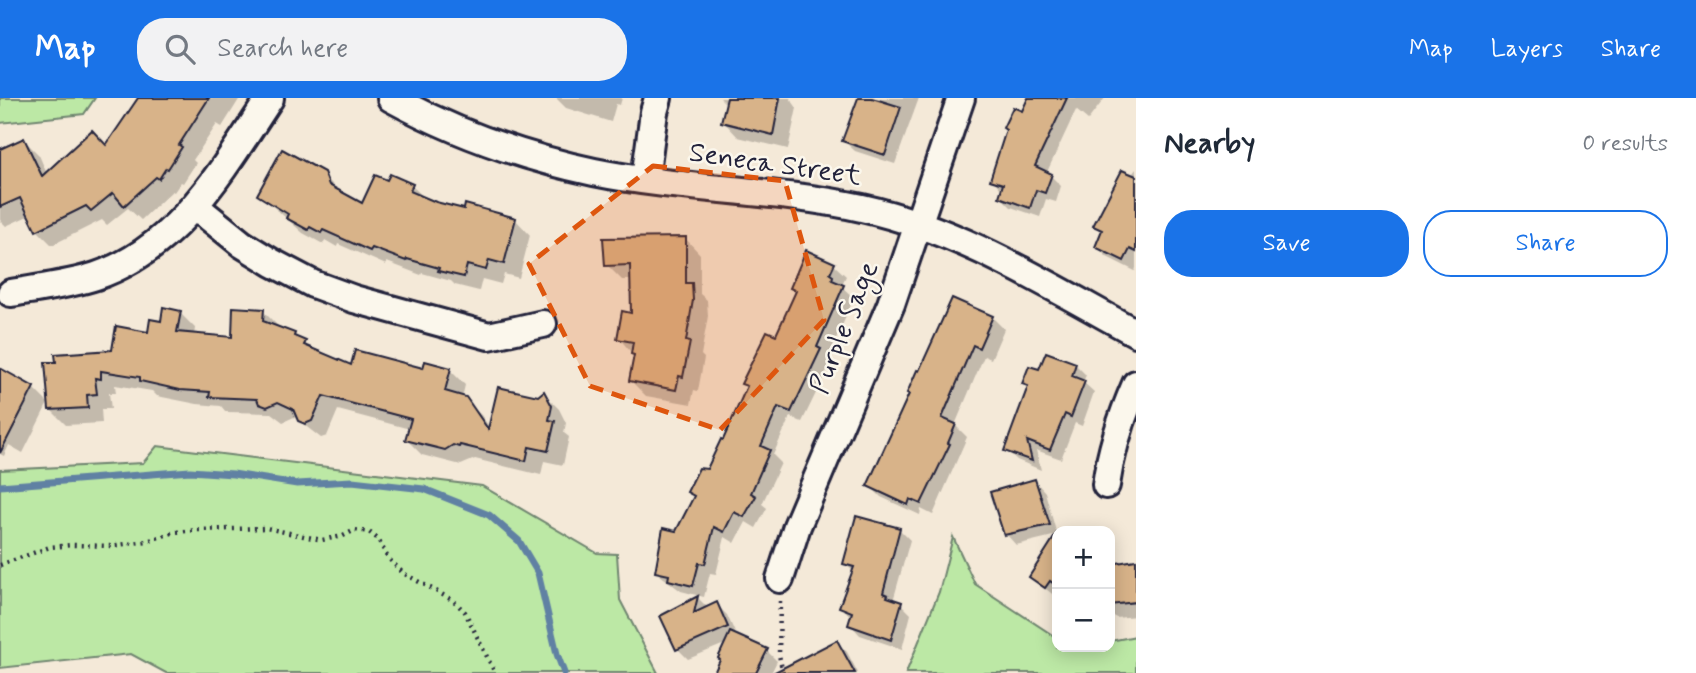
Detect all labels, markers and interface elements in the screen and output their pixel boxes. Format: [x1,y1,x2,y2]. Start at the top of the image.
search box [137,18,627,81]
text: Map [35,27,95,71]
icon: search [161,30,199,68]
text: Search here [217,32,348,66]
text: Map [1409,34,1453,65]
text: Layers [1491,34,1563,65]
text: Share [1601,34,1661,65]
text: Nearby [1164,124,1255,163]
text: 0 results [1582,129,1668,159]
street label: Seneca Street [687,135,864,195]
button: Save [1164,210,1409,277]
button: Share [1423,210,1668,277]
street label: Purple Sage [802,256,890,400]
map controls [1052,526,1115,652]
button: + [1052,526,1115,589]
button: − [1052,589,1115,652]

